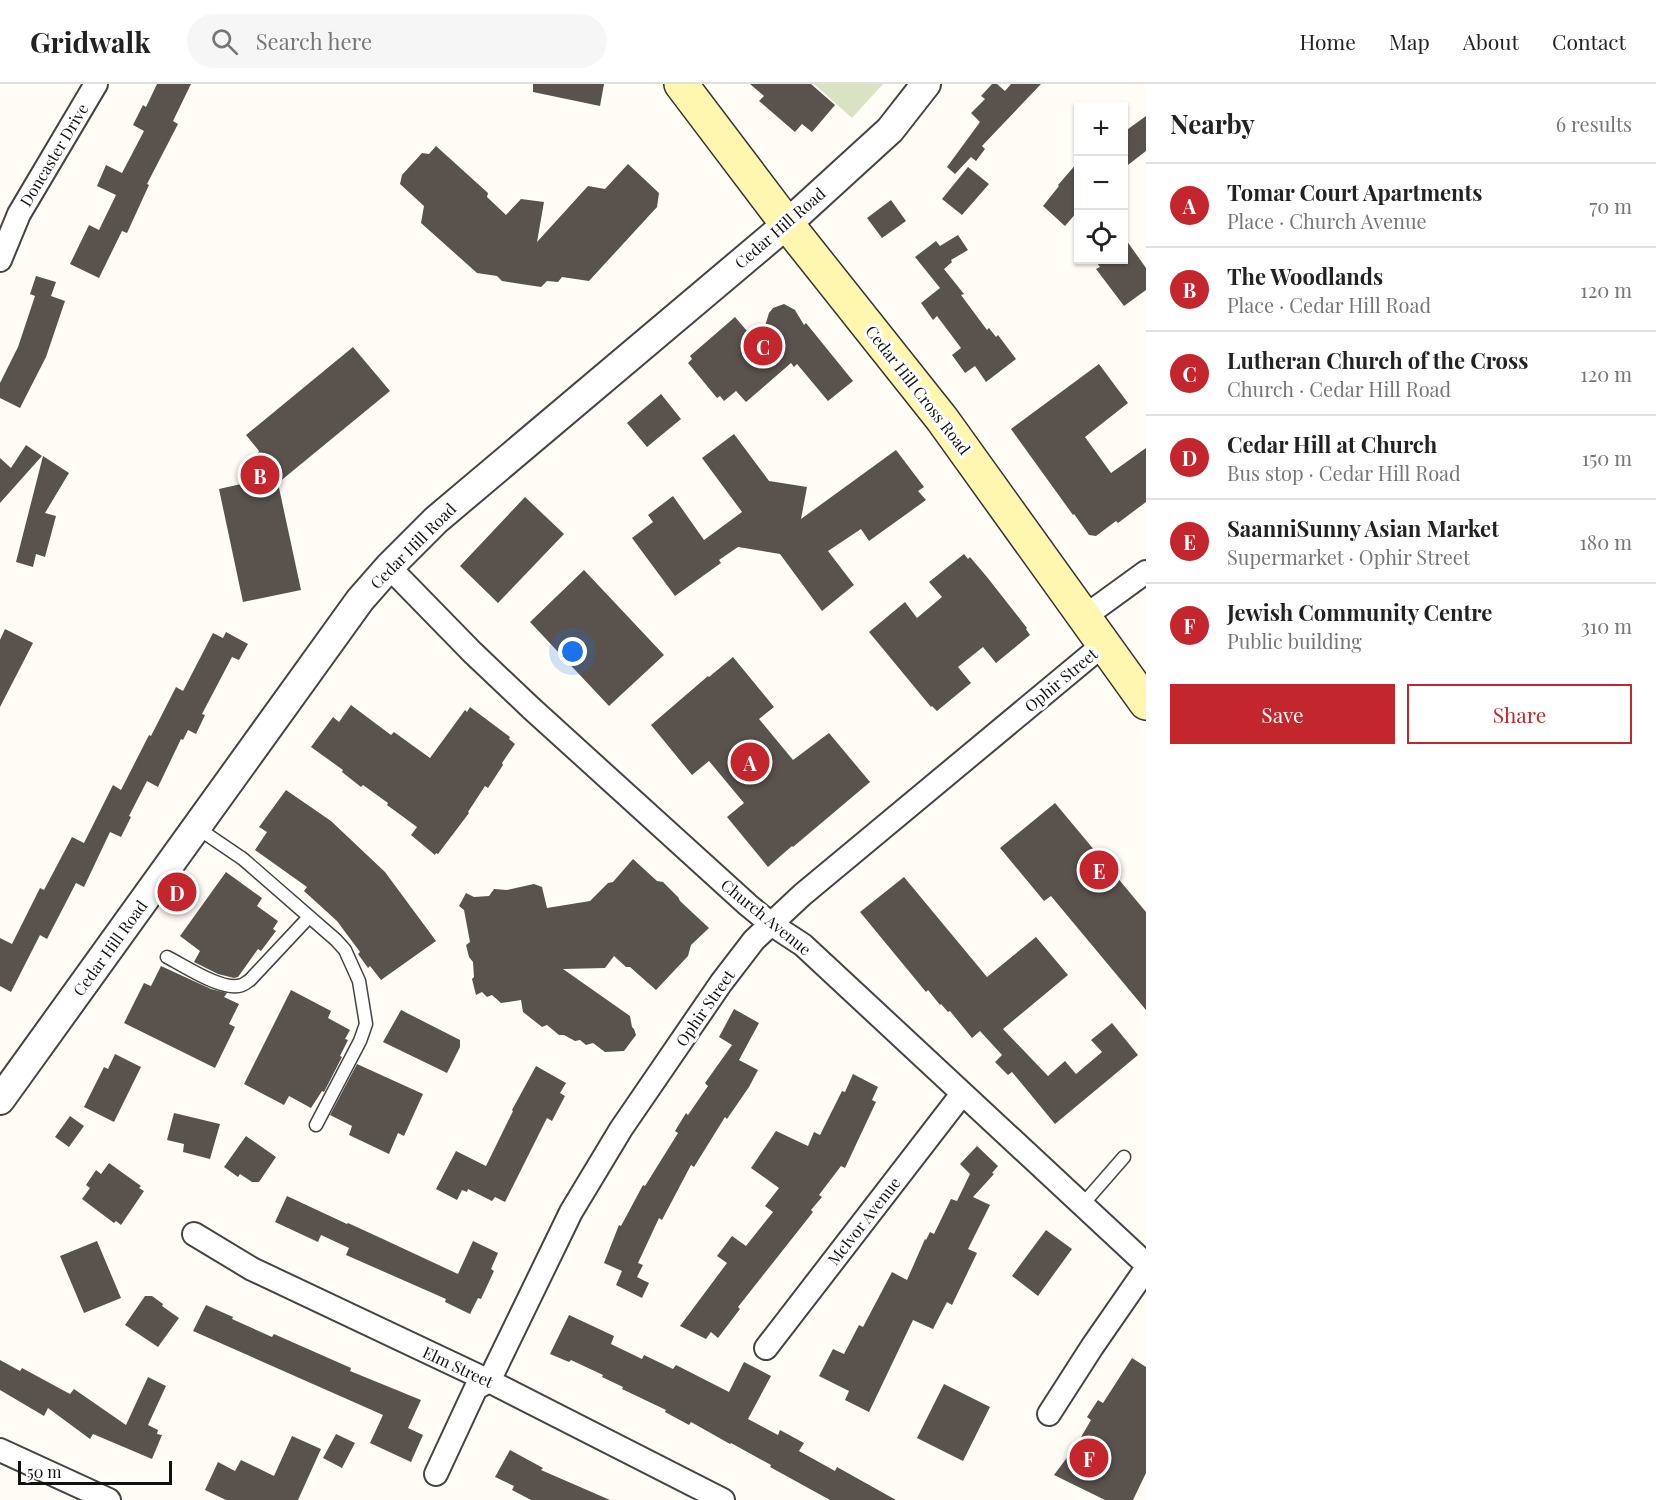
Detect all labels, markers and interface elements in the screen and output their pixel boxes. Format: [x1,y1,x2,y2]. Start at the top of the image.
search box [187,14,607,68]
text: Gridwalk [30,23,151,60]
icon: search [208,25,241,58]
text: Search here [256,26,372,56]
text: Home [1300,27,1356,55]
text: Map [1389,27,1430,55]
text: About [1463,27,1519,55]
text: Contact [1552,27,1626,55]
street label: Doncaster Drive [15,99,93,210]
map controls [1074,102,1128,264]
button: + [1074,102,1128,156]
text: Nearby [1170,106,1255,141]
text: 6 results [1556,110,1632,137]
button: − [1074,156,1128,210]
text: Tomar Court Apartments [1227,177,1482,207]
street label: Cedar Hill Road [730,182,829,273]
text: A [1183,192,1196,219]
text: 70 m [1589,192,1632,219]
text: Place · Church Avenue [1227,207,1427,234]
button: locate [1074,210,1128,264]
text: The Woodlands [1227,261,1383,291]
text: B [1183,276,1196,303]
text: 120 m [1580,276,1632,303]
text: Place · Cedar Hill Road [1227,291,1431,318]
street label: Cedar Hill Cross Road [861,321,975,459]
pin: C [744,324,783,368]
text: Lutheran Church of the Cross [1227,345,1528,375]
text: C [1182,360,1197,387]
text: 120 m [1580,360,1632,387]
text: Church · Cedar Hill Road [1227,375,1451,402]
text: Cedar Hill at Church [1227,429,1437,459]
text: D [1182,444,1197,471]
text: 150 m [1582,444,1632,471]
pin: B [240,452,280,498]
text: Bus stop · Cedar Hill Road [1227,459,1461,486]
street label: Cedar Hill Road [365,498,460,593]
text: SaanniSunny Asian Market [1227,513,1499,543]
text: E [1183,528,1196,555]
text: 180 m [1579,528,1632,555]
text: Supermarket · Ophir Street [1227,543,1470,570]
text: Jewish Community Centre [1227,597,1492,627]
text: F [1184,612,1195,639]
text: 310 m [1581,612,1632,639]
text: Public building [1227,627,1362,654]
your location [558,637,587,666]
street label: Ophir Street [1020,643,1102,716]
button: Save [1170,684,1395,744]
button: Share [1407,684,1632,744]
pin: A [730,740,770,784]
pin: E [1080,848,1118,892]
pin: D [158,870,196,914]
street label: Church Avenue [717,874,816,959]
street label: Cedar Hill Road [68,896,151,1000]
street label: Ophir Street [670,965,739,1050]
street label: McIvor Avenue [823,1172,905,1269]
street label: Elm Street [420,1341,497,1392]
pin: F [1070,1436,1108,1480]
scale bar [18,1458,172,1486]
text: 50 m [27,1461,61,1482]

